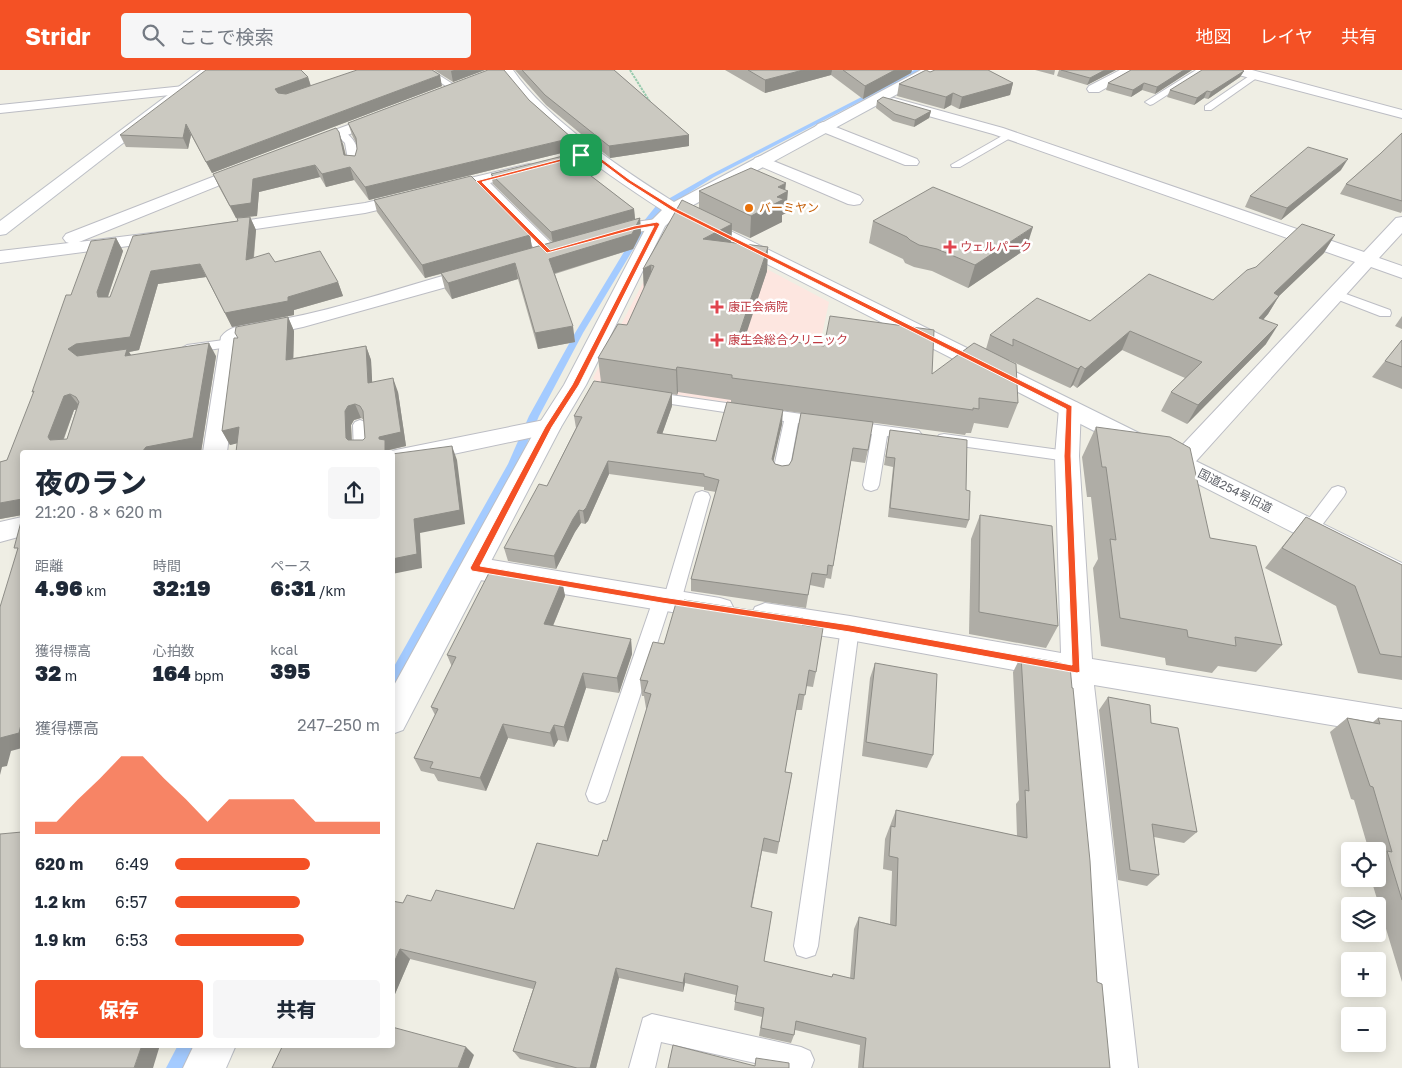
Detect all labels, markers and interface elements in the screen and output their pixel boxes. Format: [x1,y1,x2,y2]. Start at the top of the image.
search box [121,13,471,58]
text: Stridr [25,21,91,50]
icon: search [139,21,167,49]
text: ここで検索 [179,25,274,48]
text: 地図 [1196,25,1232,47]
text: レイヤ [1260,25,1313,47]
text: 共有 [1341,25,1377,47]
pin [560,134,602,176]
icon: arrive [567,141,595,169]
place label: バーミヤン [759,200,819,215]
marker: バーミヤン [743,202,755,214]
place label: ウェルパーク [960,239,1032,254]
marker: ウェルパーク [944,241,956,253]
place label: 康正会病院 [728,299,788,314]
marker: 康正会病院 [710,300,724,314]
place label: 康生会総合クリニック [728,332,848,347]
marker: 康生会総合クリニック [710,333,724,347]
street label: 国道254号旧道 [1196,465,1275,516]
text: 夜のラン [35,466,147,499]
button: share [328,467,380,519]
text: 21:20 · 8 × 620 m [35,502,162,522]
text: 距離 [35,557,63,574]
text: 時間 [153,557,181,574]
text: ペース [270,557,312,574]
text: 4.96 [35,575,83,601]
text: 32:19 [153,575,211,601]
text: 6:31 [270,575,315,601]
text: km [83,582,106,599]
text: /km [315,582,346,599]
text: kcal [270,641,298,658]
text: 獲得標高 [35,642,91,659]
text: 心拍数 [153,642,195,659]
text: 395 [270,658,310,684]
text: 32 [35,660,61,686]
text: 164 [153,660,191,686]
text: m [61,667,77,684]
text: bpm [191,667,224,684]
text: 247–250 m [297,715,380,735]
text: 獲得標高 [35,718,99,738]
map controls [1341,842,1386,1052]
button: locate [1341,842,1386,887]
text: 620 m [35,854,83,874]
text: 6:49 [115,854,149,874]
text: 1.2 km [35,892,85,912]
text: 6:57 [115,892,147,912]
button: layers [1341,897,1386,942]
text: 1.9 km [35,930,86,950]
text: 6:53 [115,930,148,950]
button: + [1341,952,1386,997]
button: 保存 [35,980,203,1038]
button: 共有 [213,980,380,1038]
button: − [1341,1007,1386,1052]

